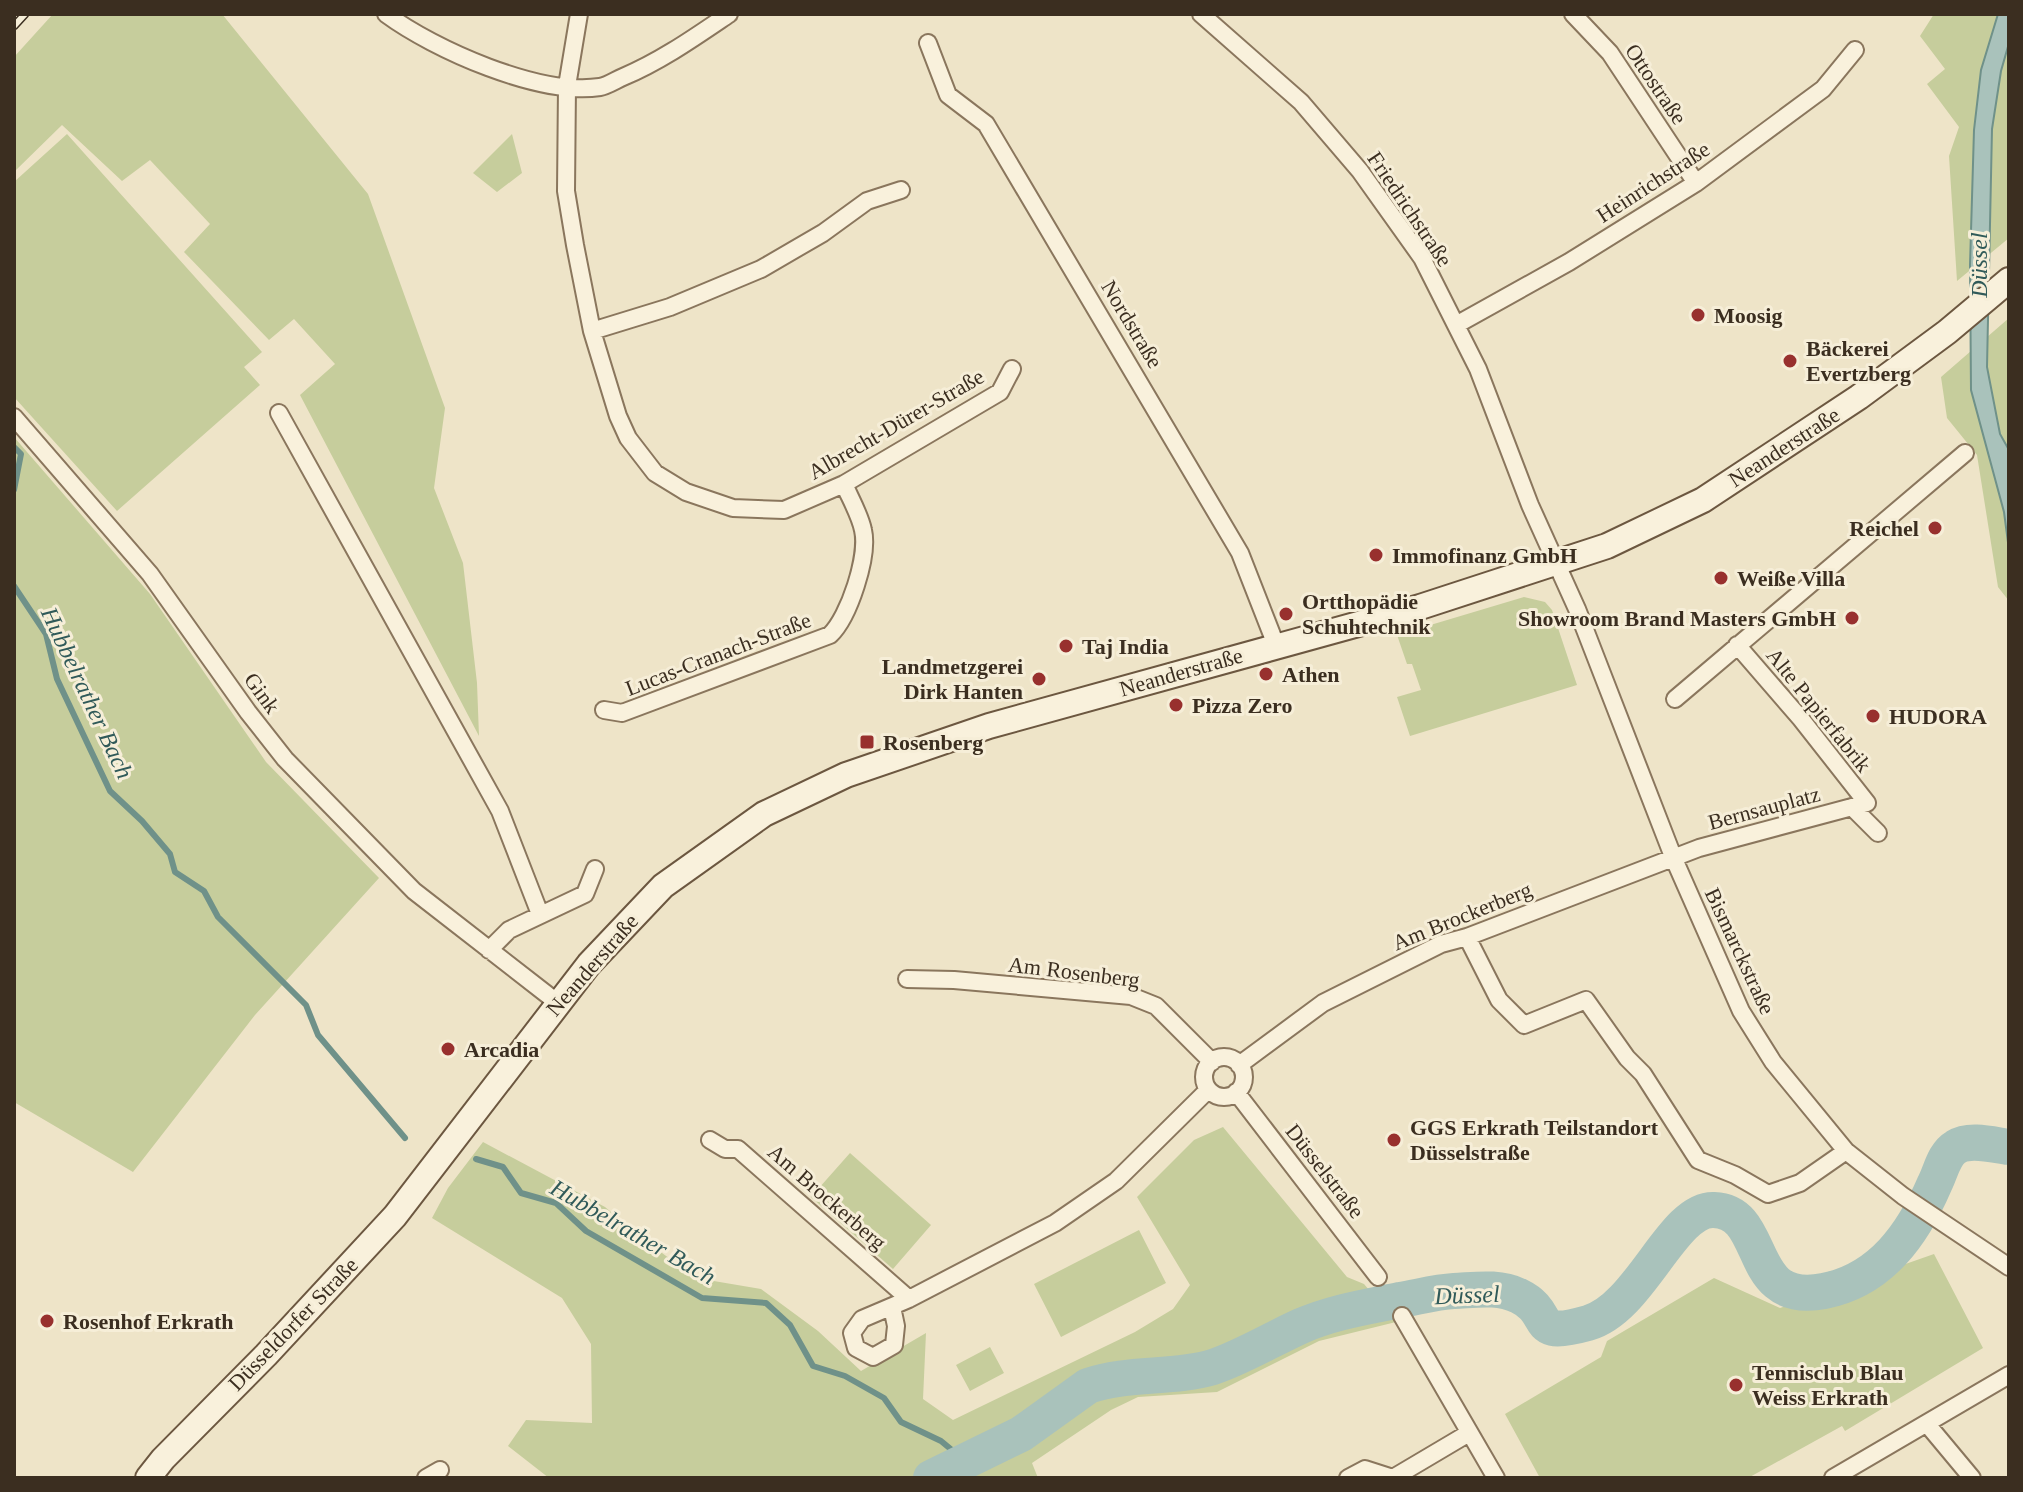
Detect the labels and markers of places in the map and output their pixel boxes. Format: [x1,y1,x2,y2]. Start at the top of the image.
place label: Moosig [1714,303,1782,328]
marker: Moosig [1689,306,1707,324]
place label: Bäckerei Evertzberg [1806,336,1911,386]
marker: Bäckerei Evertzberg [1781,352,1799,370]
place label: Reichel [1849,516,1919,541]
marker: Reichel [1926,519,1944,537]
place label: Immofinanz GmbH [1392,543,1577,568]
marker: Immofinanz GmbH [1367,546,1385,564]
place label: Weiße Villa [1737,566,1845,591]
marker: Weiße Villa [1712,569,1730,587]
place label: Ortthopädie Schuhtechnik [1302,589,1431,639]
marker: Ortthopädie Schuhtechnik [1277,605,1295,623]
place label: Showroom Brand Masters GmbH [1518,606,1836,631]
marker: Showroom Brand Masters GmbH [1843,609,1861,627]
place label: Taj India [1082,634,1169,659]
marker: Taj India [1057,637,1075,655]
place label: Landmetzgerei Dirk Hanten [882,654,1023,704]
place label: Athen [1282,662,1339,687]
marker: Athen [1257,665,1275,683]
marker: Landmetzgerei Dirk Hanten [1030,670,1048,688]
place label: Pizza Zero [1192,693,1292,718]
marker: Pizza Zero [1167,696,1185,714]
place label: HUDORA [1889,704,1987,729]
marker: HUDORA [1864,707,1882,725]
place label: Rosenberg [883,730,983,755]
marker: Rosenberg [858,733,876,751]
place label: Arcadia [464,1037,539,1062]
marker: Arcadia [439,1040,457,1058]
place label: GGS Erkrath Teilstandort Düsselstraße [1410,1115,1659,1165]
marker: GGS Erkrath Teilstandort Düsselstraße [1385,1131,1403,1149]
place label: Rosenhof Erkrath [63,1309,234,1334]
marker: Rosenhof Erkrath [38,1312,56,1330]
place label: Tennisclub Blau Weiss Erkrath [1752,1360,1903,1410]
marker: Tennisclub Blau Weiss Erkrath [1727,1376,1745,1394]

